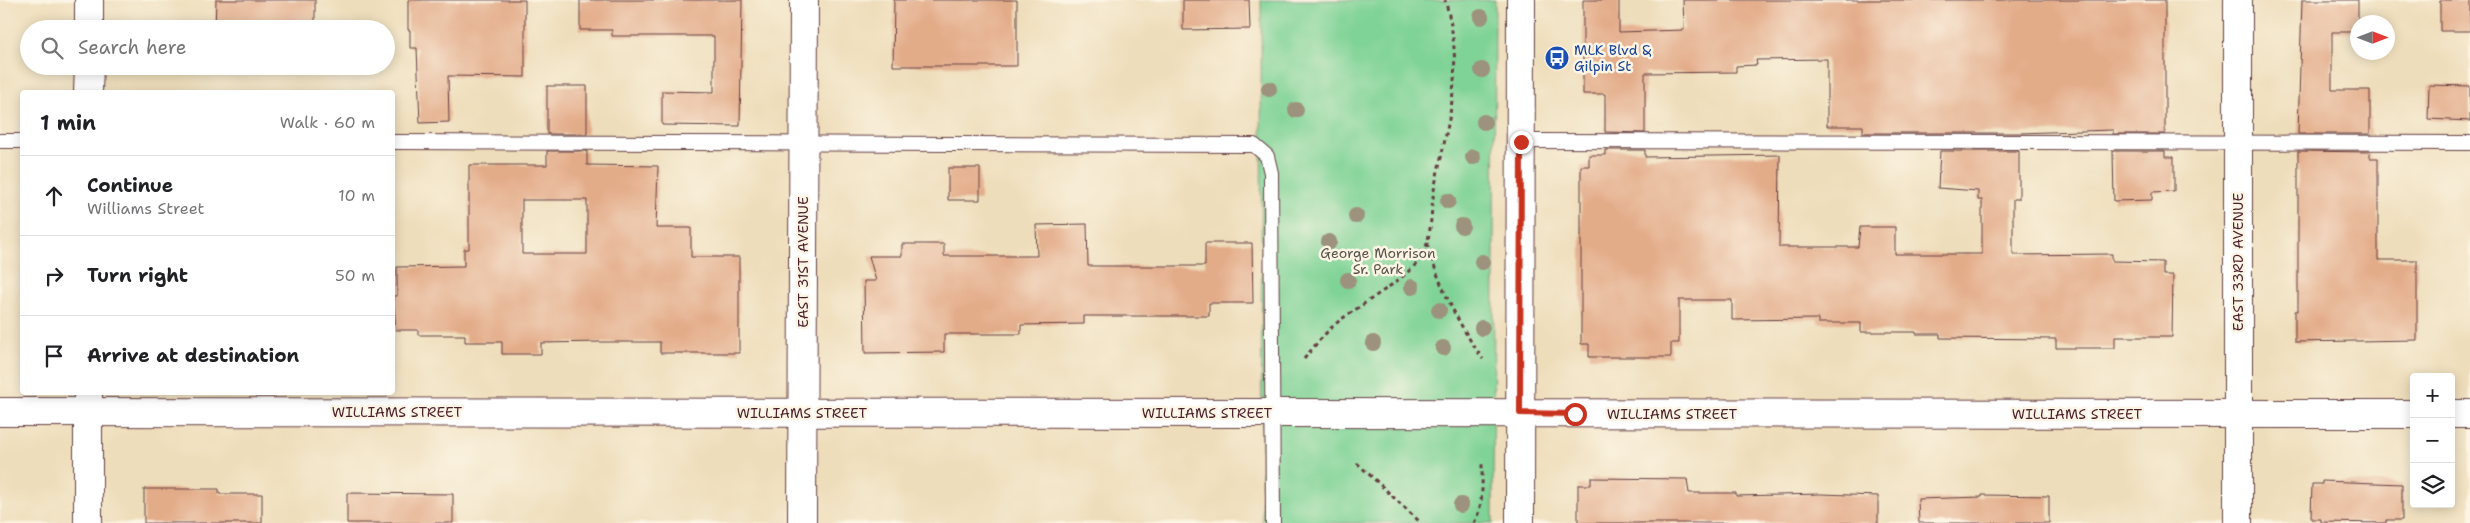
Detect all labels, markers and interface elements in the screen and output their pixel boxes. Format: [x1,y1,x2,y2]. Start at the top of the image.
north arrow [2350,15,2395,60]
search box [20,20,395,75]
icon: search [38,34,66,62]
text: Search here [78,35,187,60]
place label: MLK Blvd & Gilpin St [1574,41,1651,75]
bus stop icon: MLK Blvd & Gilpin St [1544,45,1570,71]
text: 1 min [40,109,96,137]
text: Walk · 60 m [280,112,375,133]
route end [1510,131,1533,154]
text: Continue [87,173,173,198]
icon: ahead [40,182,68,210]
text: 10 m [338,185,375,206]
street label: EAST 33RD AVENUE [2229,193,2247,331]
street label: EAST 31ST AVENUE [794,196,812,328]
text: Williams Street [87,198,205,219]
park label: George Morrison Sr. Park [1320,244,1436,278]
icon: right [40,262,68,290]
text: Turn right [87,263,188,288]
text: 50 m [335,265,375,286]
icon: arrive [40,342,68,370]
text: Arrive at destination [87,343,299,368]
map controls [2410,373,2455,508]
button: + [2410,373,2455,418]
street label: WILLIAMS STREET [332,403,463,421]
route start [1564,403,1587,426]
street label: WILLIAMS STREET [737,404,868,422]
street label: WILLIAMS STREET [1142,404,1273,422]
street label: WILLIAMS STREET [1607,405,1738,423]
street label: WILLIAMS STREET [2012,405,2143,423]
button: − [2410,418,2455,463]
button: layers [2410,463,2455,508]

